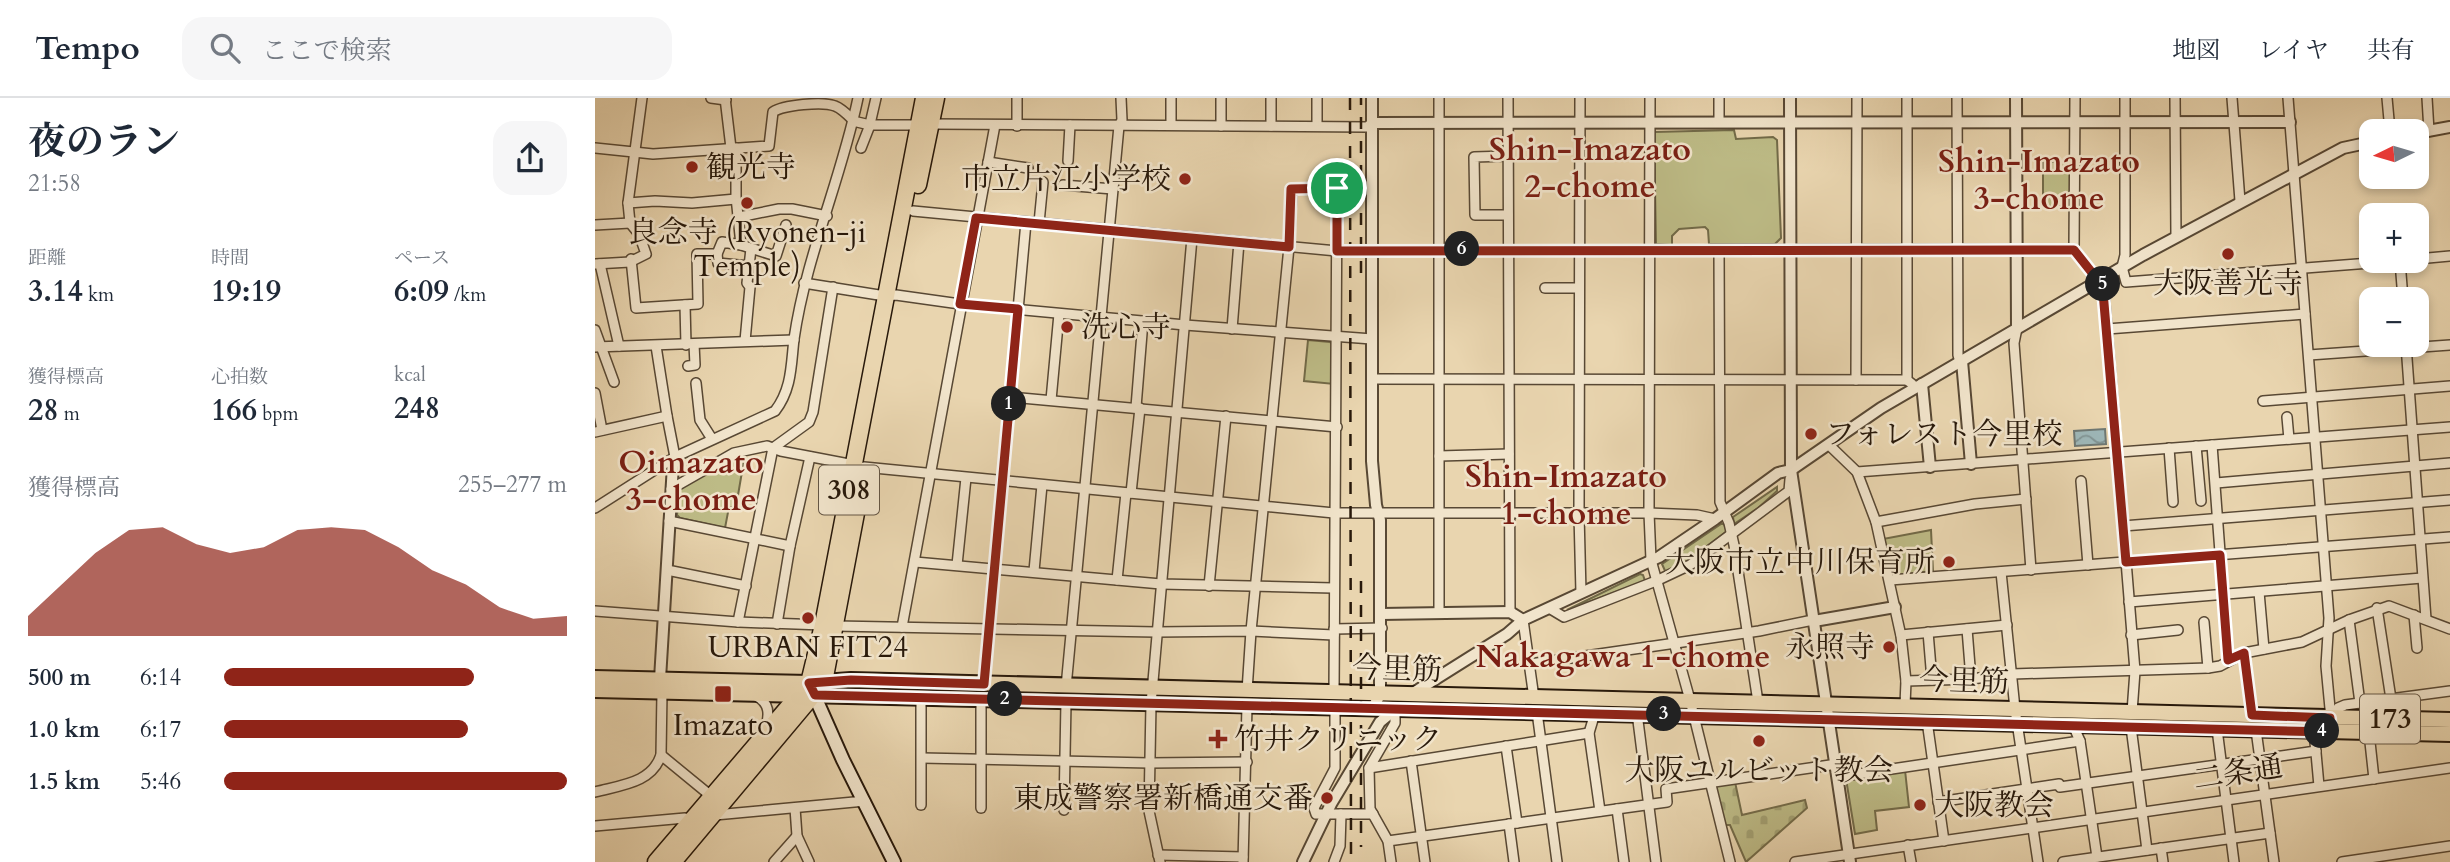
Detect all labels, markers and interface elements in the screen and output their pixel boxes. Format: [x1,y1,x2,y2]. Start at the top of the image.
search box [182,17,672,80]
text: Tempo [35,26,140,71]
icon: search [206,29,244,67]
text: ここで検索 [262,33,392,68]
text: 地図 [2172,34,2220,67]
text: レイヤ [2258,34,2329,67]
text: 共有 [2367,34,2415,67]
text: 夜のラン [28,116,180,168]
north arrow [2359,119,2429,189]
map controls [2359,119,2429,357]
button: share [493,121,567,195]
district label: Shin-Imazato 2-chome [1489,128,1691,209]
district label: Shin-Imazato 3-chome [1938,140,2140,221]
place label: 観光寺 [706,147,796,188]
pin [1307,158,1367,218]
marker: 観光寺 [684,159,700,175]
place label: 市立片江小学校 [961,159,1171,200]
text: 21:58 [28,168,81,199]
icon: arrive [1318,169,1356,207]
marker: 市立片江小学校 [1177,171,1193,187]
marker: 良念寺 (Ryonen-ji Temple) [739,195,755,211]
button: + [2359,203,2429,273]
place label: 良念寺 (Ryonen-ji Temple) [628,212,866,287]
pin: 6 [1445,232,1479,266]
text: 6 [1457,235,1466,261]
text: 距離 [28,245,66,271]
text: 時間 [211,245,249,271]
text: ペース [394,245,450,271]
marker: 大阪善光寺 [2220,246,2236,262]
place label: 大阪善光寺 [2153,263,2303,304]
pin: 5 [2085,266,2121,302]
text: 5 [2098,270,2107,296]
text: 3.14 [28,271,83,312]
text: 19:19 [211,271,281,312]
text: 6:09 [394,271,449,312]
text: km [83,282,114,308]
text: /km [449,282,486,308]
button: − [2359,287,2429,357]
place label: 洗心寺 [1081,307,1171,348]
marker: 洗心寺 [1059,319,1075,335]
text: kcal [394,362,426,388]
text: 獲得標高 [28,364,104,390]
text: 心拍数 [211,364,268,390]
pin: 1 [991,386,1027,422]
text: 248 [394,388,440,429]
text: 28 [28,390,59,431]
text: 166 [211,390,257,431]
text: 1 [1004,390,1013,416]
text: m [59,401,80,427]
text: bpm [257,401,299,427]
place label: フォレスト今里校 [1825,414,2063,455]
marker: フォレスト今里校 [1803,426,1819,442]
district label: Oimazato 3-chome [618,441,764,522]
district label: Shin-Imazato 1-chome [1465,455,1667,536]
road number: 308 [819,466,879,514]
text: 255–277 m [458,469,567,500]
text: 獲得標高 [28,472,120,503]
place label: 大阪市立中川保育所 [1665,542,1935,583]
marker: 大阪市立中川保育所 [1941,554,1957,570]
marker: URBAN FIT24 [800,610,816,626]
place label: URBAN FIT24 [708,627,908,668]
place label: 永照寺 [1785,627,1875,668]
district label: Nakagawa 1-chome [1476,635,1770,679]
marker: 永照寺 [1881,639,1897,655]
street label: 今里筋 [1351,647,1443,691]
street label: 今里筋 [1918,659,2010,703]
text: 500 m [28,662,91,693]
text: 6:14 [140,662,181,693]
pin: 2 [987,682,1023,716]
marker: Imazato [713,684,733,704]
text: 2 [1000,685,1009,711]
road number: 173 [2360,694,2420,744]
pin: 3 [1647,696,1681,732]
text: 3 [1659,700,1668,726]
place label: Imazato [673,705,773,746]
text: 1.0 km [28,714,100,745]
text: 6:17 [140,714,181,745]
pin: 4 [2305,714,2339,748]
text: 4 [2317,717,2326,743]
place label: 竹井クリニック [1234,719,1442,760]
marker: 竹井クリニック [1208,729,1228,749]
marker: 大阪ユルビット教会 [1751,733,1767,749]
street label: 二条通 [2190,746,2286,800]
place label: 大阪ユルビット教会 [1625,750,1893,791]
text: 1.5 km [28,766,100,797]
text: 5:46 [140,766,181,797]
place label: 東成警察署新橋通交番 [1013,778,1313,819]
place label: 大阪教会 [1934,785,2054,826]
marker: 東成警察署新橋通交番 [1319,790,1335,806]
marker: 大阪教会 [1912,797,1928,813]

